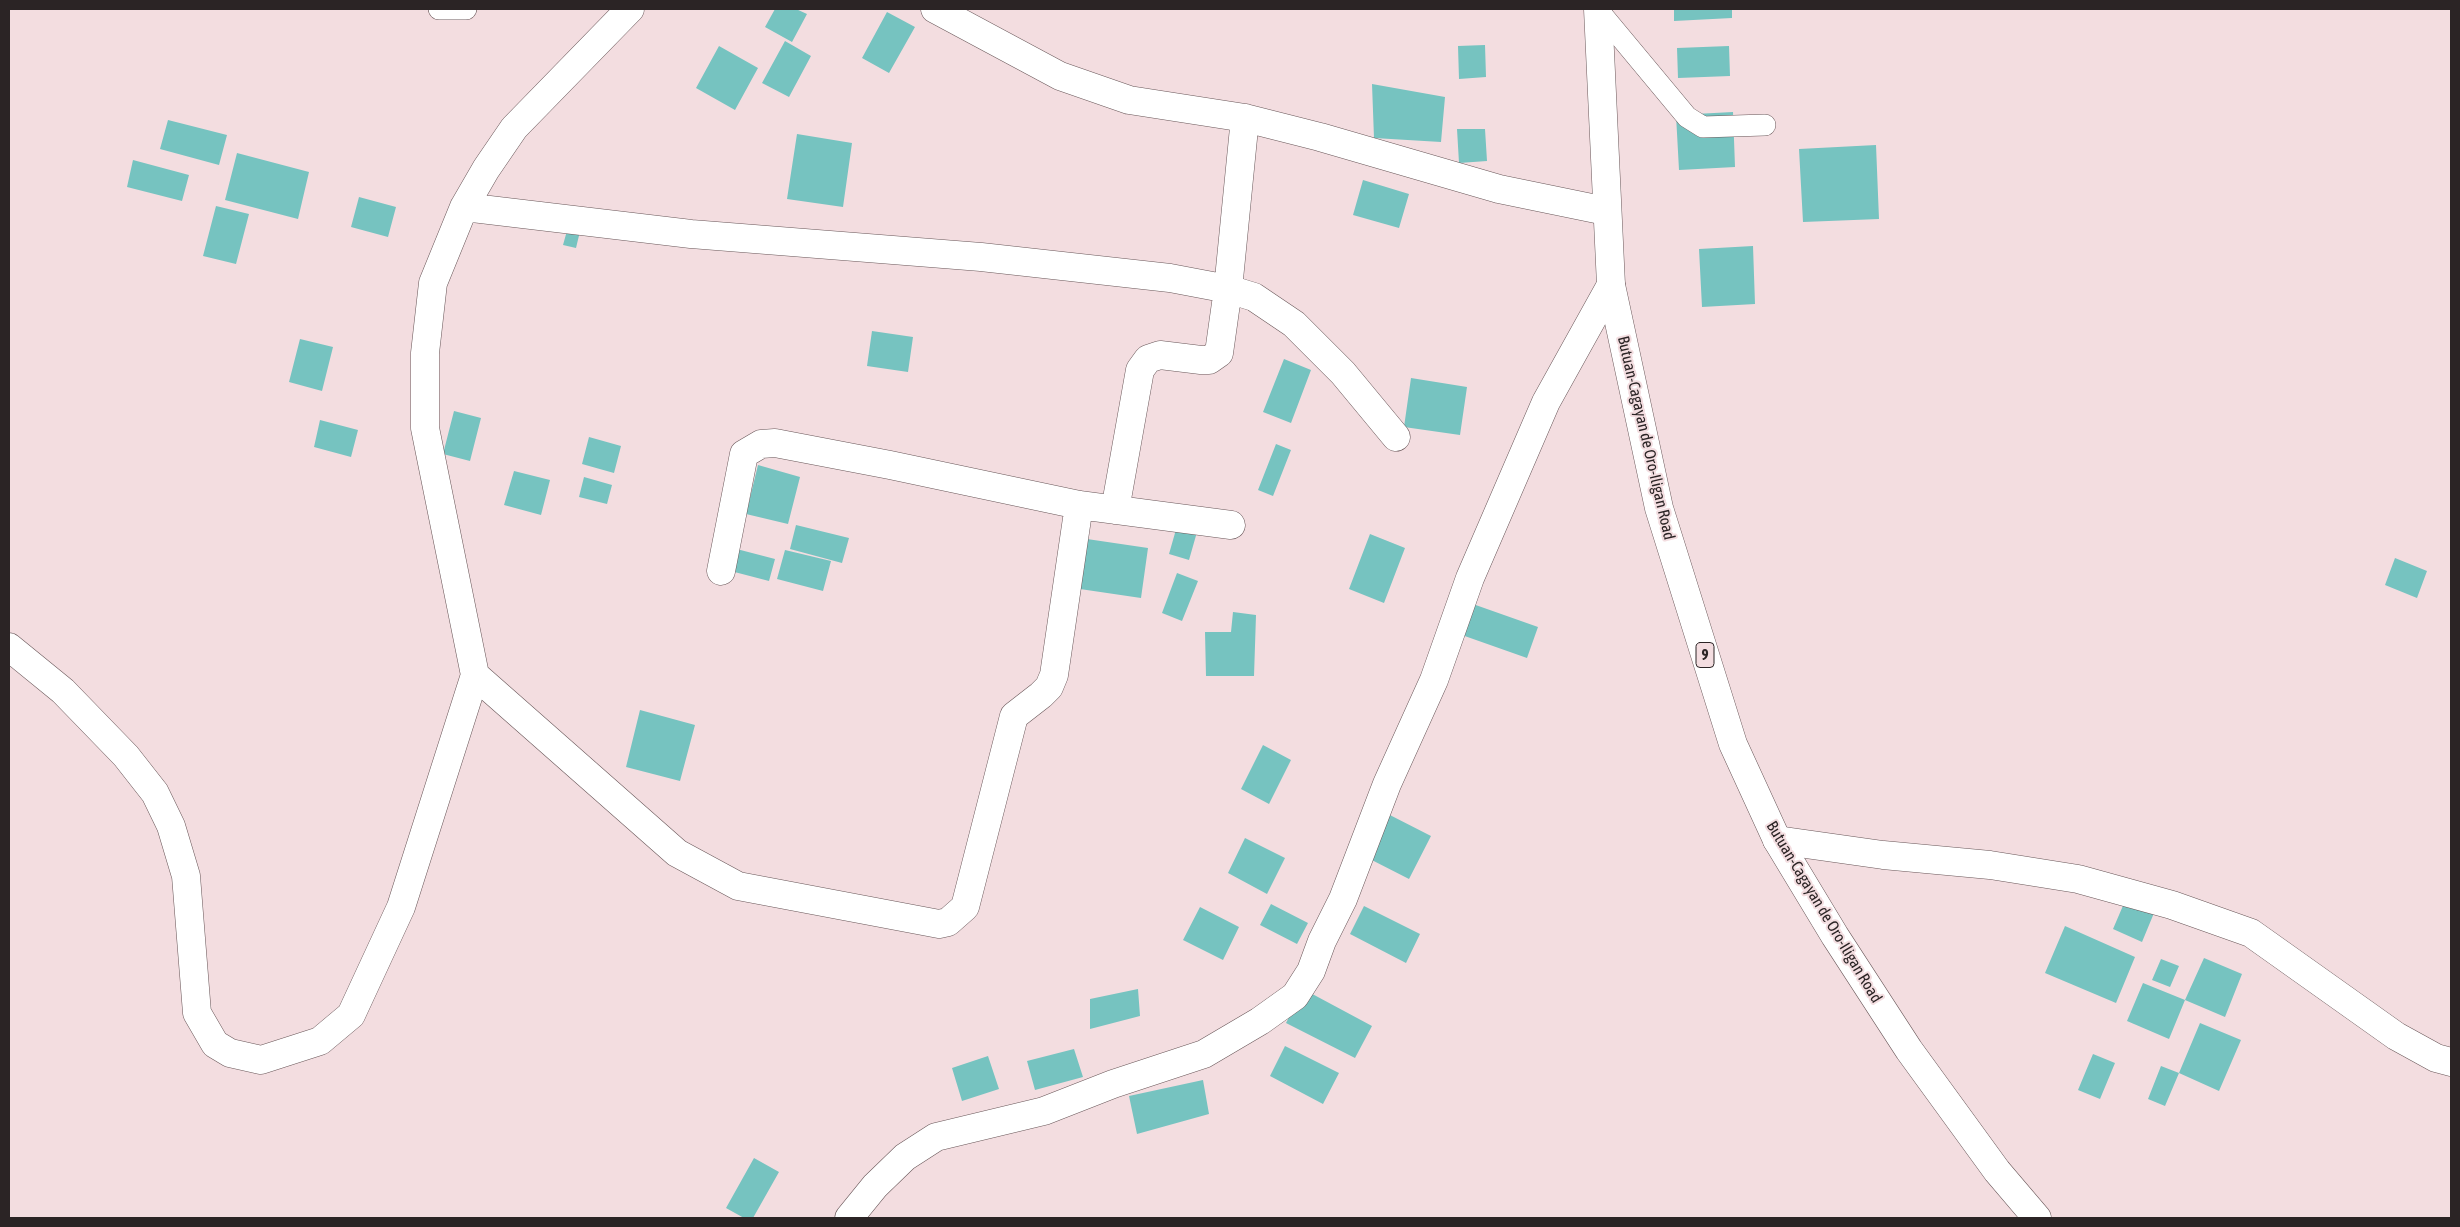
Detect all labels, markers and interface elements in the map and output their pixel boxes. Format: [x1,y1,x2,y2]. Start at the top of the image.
street label: Butuan-Cagayan de Oro-Iligan Road [1613,334,1679,542]
road number: 9 [1696,642,1714,668]
street label: Butuan-Cagayan de Oro-Iligan Road [1762,818,1886,1006]

